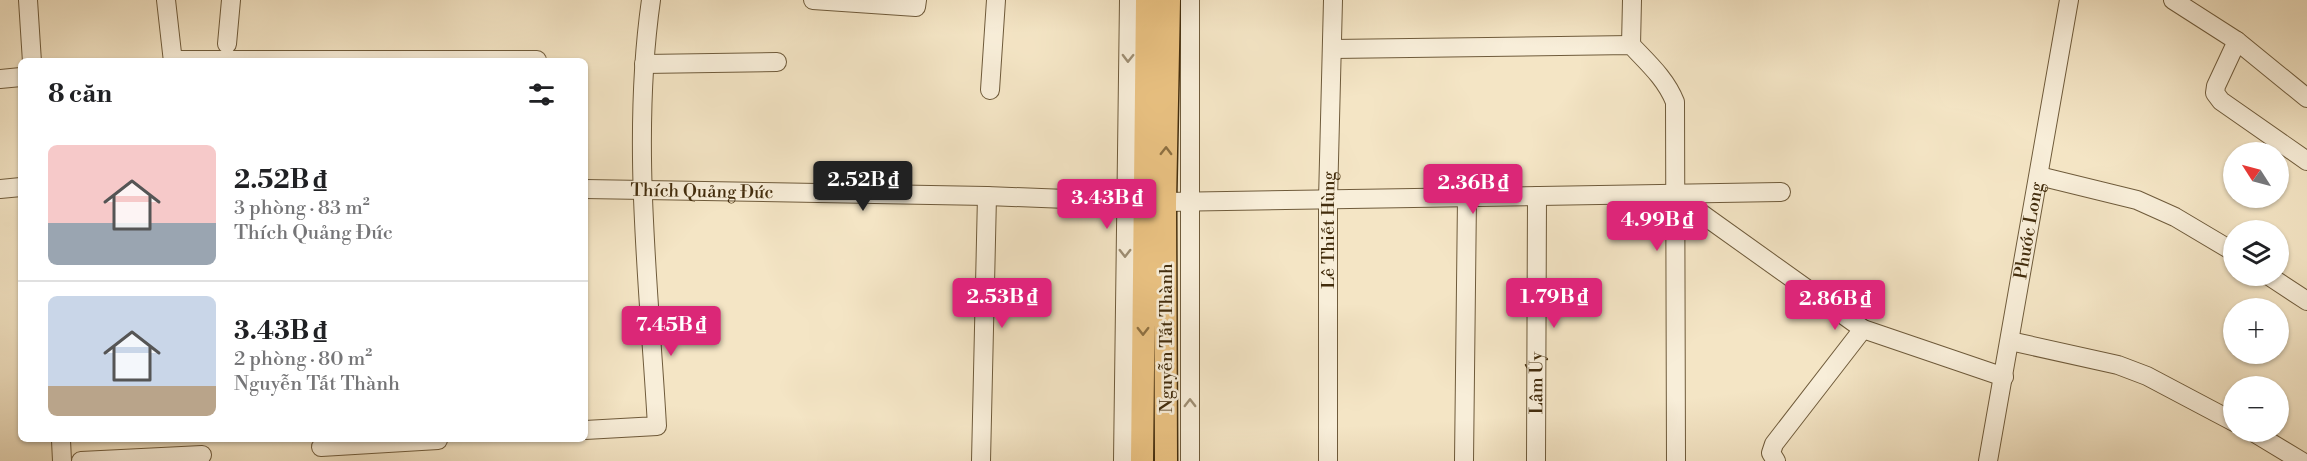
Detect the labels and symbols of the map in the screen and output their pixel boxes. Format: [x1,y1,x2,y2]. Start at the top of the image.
one-way arrow [1121,54,1134,63]
north arrow [2223,142,2289,208]
one-way arrow [1160,146,1172,155]
pin: 2.52B ₫ [808,161,918,212]
pin: 2.36B ₫ [1418,164,1528,215]
street label: Lê Thiết Hùng [1316,170,1340,289]
street label: Thích Quảng Đức [630,178,774,204]
pin: 3.43B ₫ [1052,179,1162,230]
street label: Phước Long [2009,179,2048,281]
pin: 4.99B ₫ [1602,201,1712,252]
one-way arrow [1118,249,1131,258]
street label: Nguyễn Tất Thành [1155,263,1178,413]
pin: 2.53B ₫ [947,278,1057,329]
pin: 1.79B ₫ [1499,278,1609,329]
pin: 2.86B ₫ [1780,280,1890,331]
pin: 7.45B ₫ [616,306,726,357]
one-way arrow [1137,327,1149,336]
street label: Lâm Úy [1525,351,1548,414]
one-way arrow [1184,398,1196,407]

